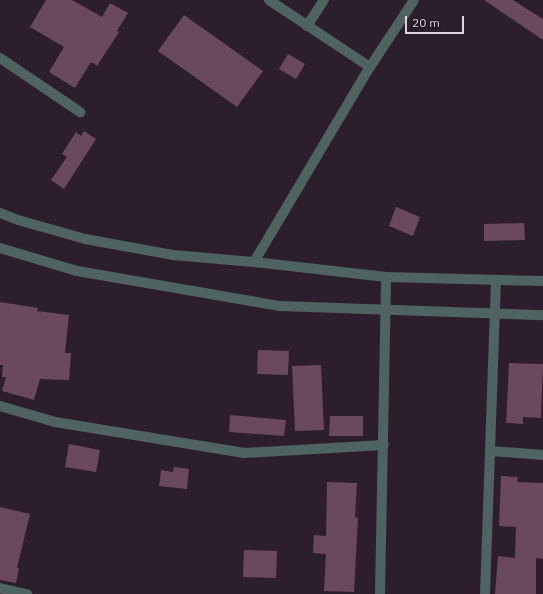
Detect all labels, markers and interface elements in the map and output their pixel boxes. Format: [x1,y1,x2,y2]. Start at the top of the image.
scale bar [407,8,466,34]
text: 20 m [412,15,440,30]

